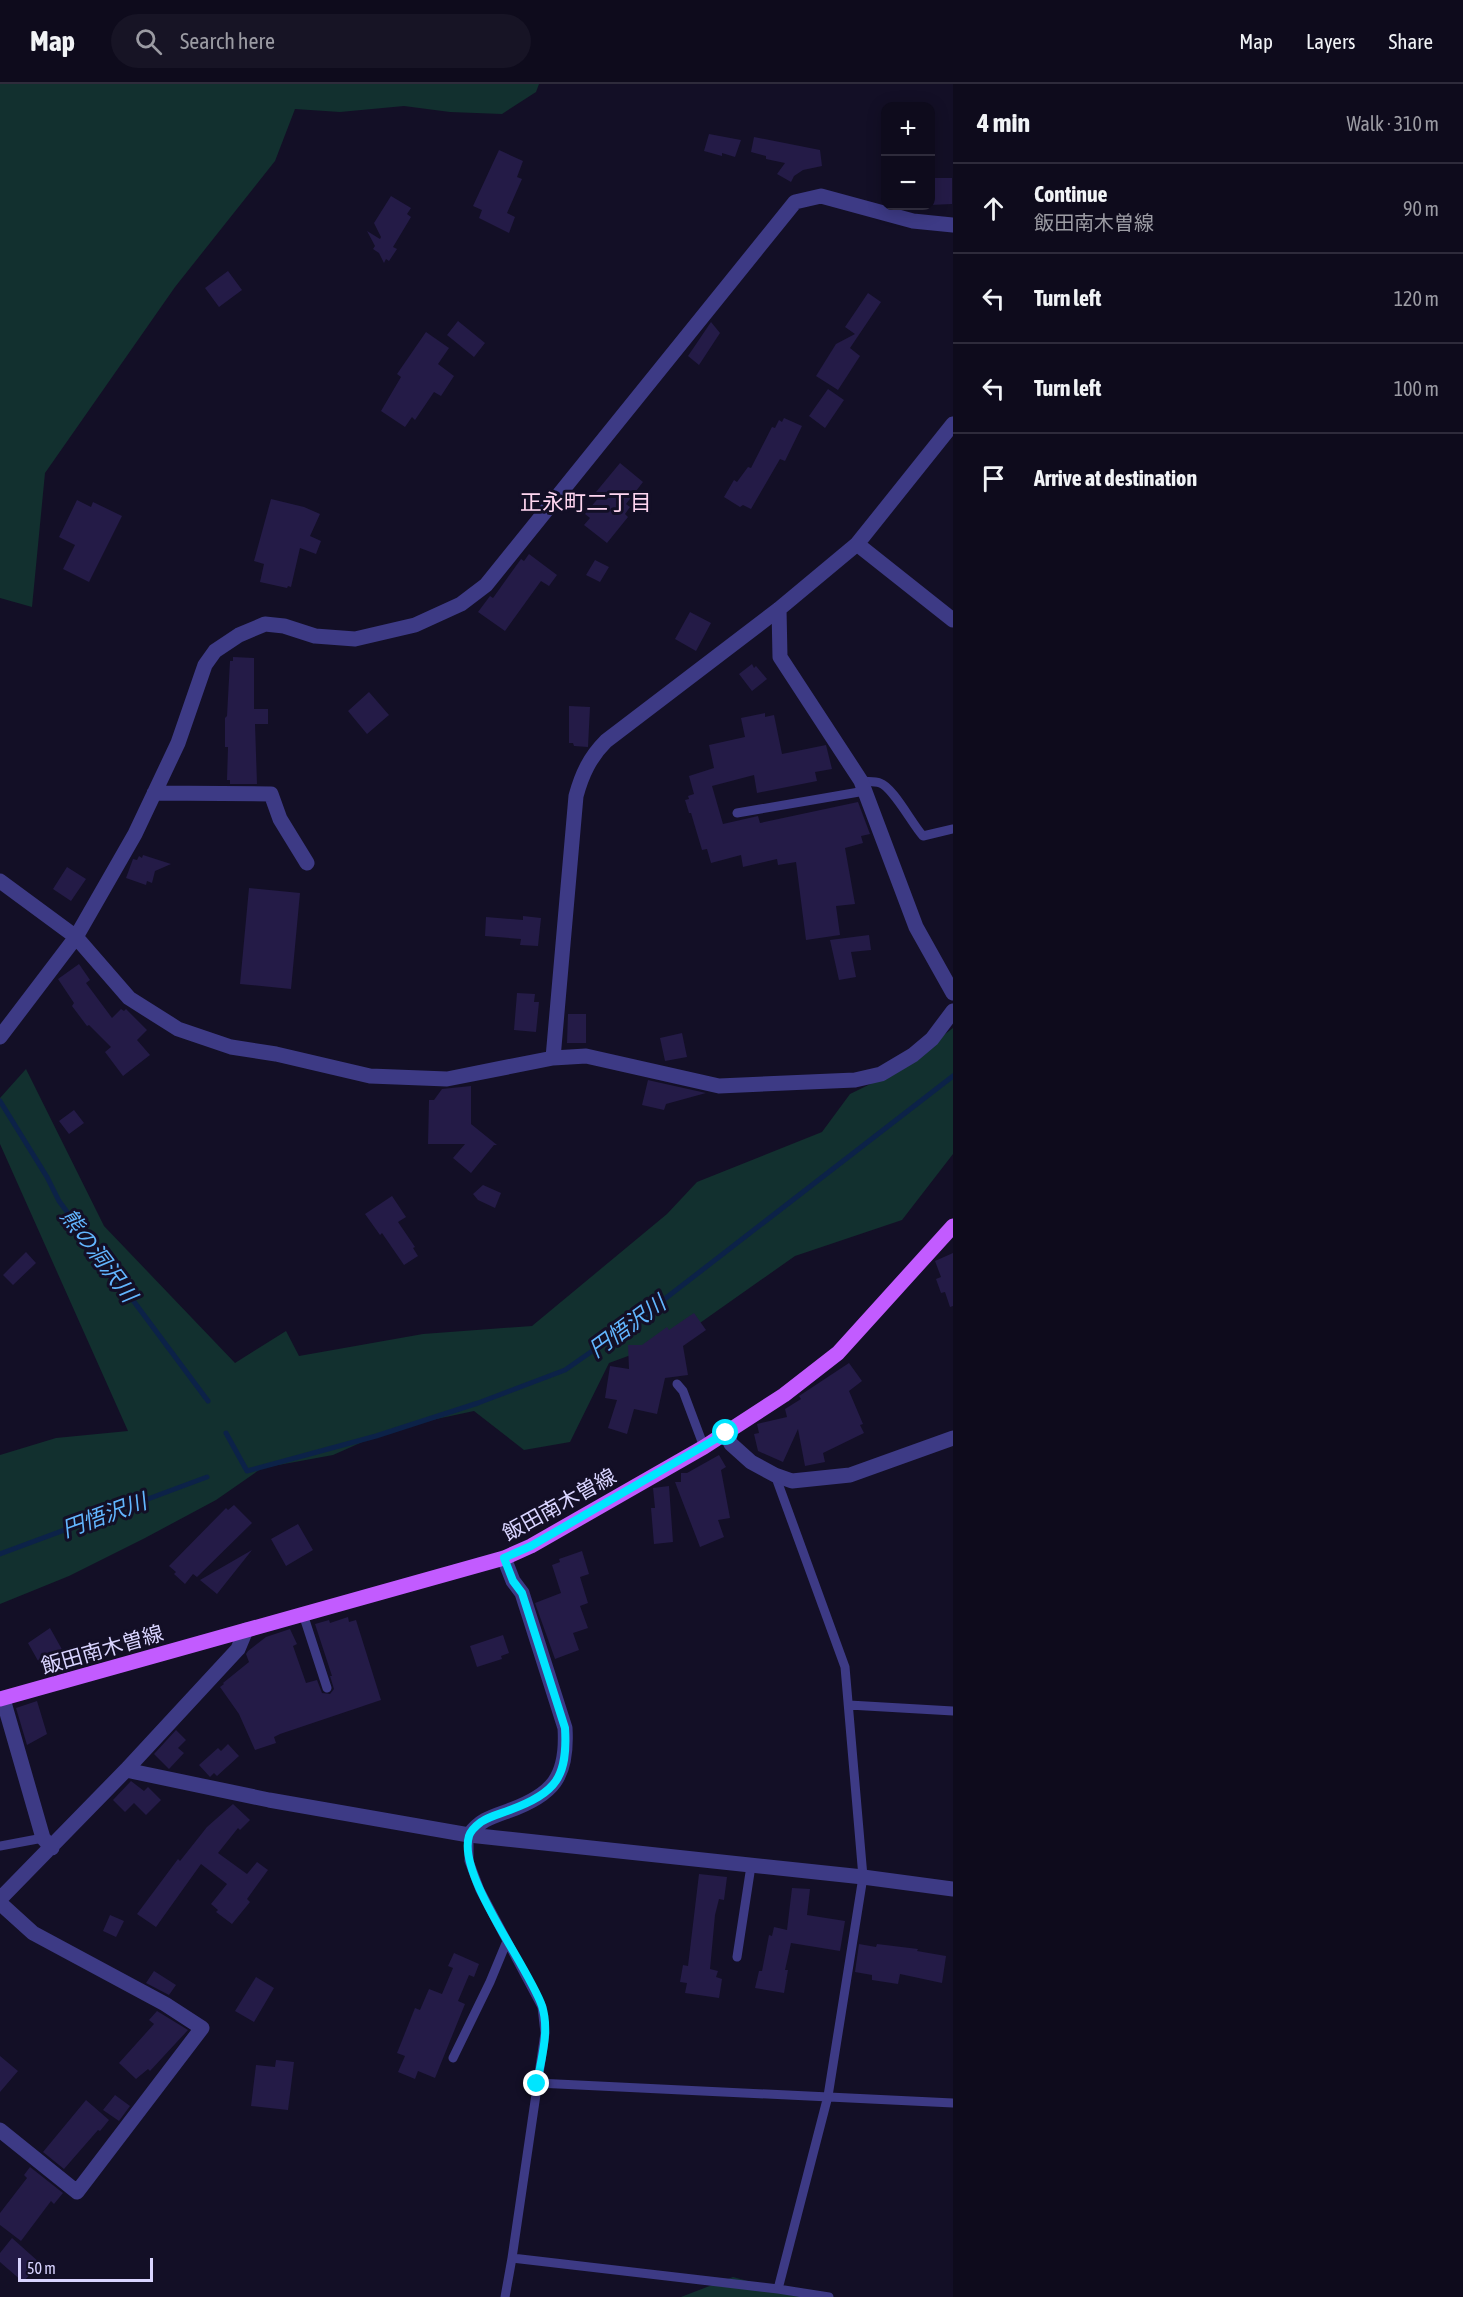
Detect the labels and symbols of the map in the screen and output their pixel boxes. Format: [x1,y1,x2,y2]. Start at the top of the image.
district label: 正永町二丁目 [520,489,652,515]
water label: 熊の洞沢川 [56,1203,144,1308]
water label: 円悟沢川 [584,1288,672,1362]
route start [712,1419,738,1445]
street label: 飯田南木曽線 [498,1463,620,1545]
water label: 円悟沢川 [58,1487,152,1542]
street label: 飯田南木曽線 [38,1620,166,1678]
route end [523,2070,549,2096]
scale bar [18,2255,153,2282]

